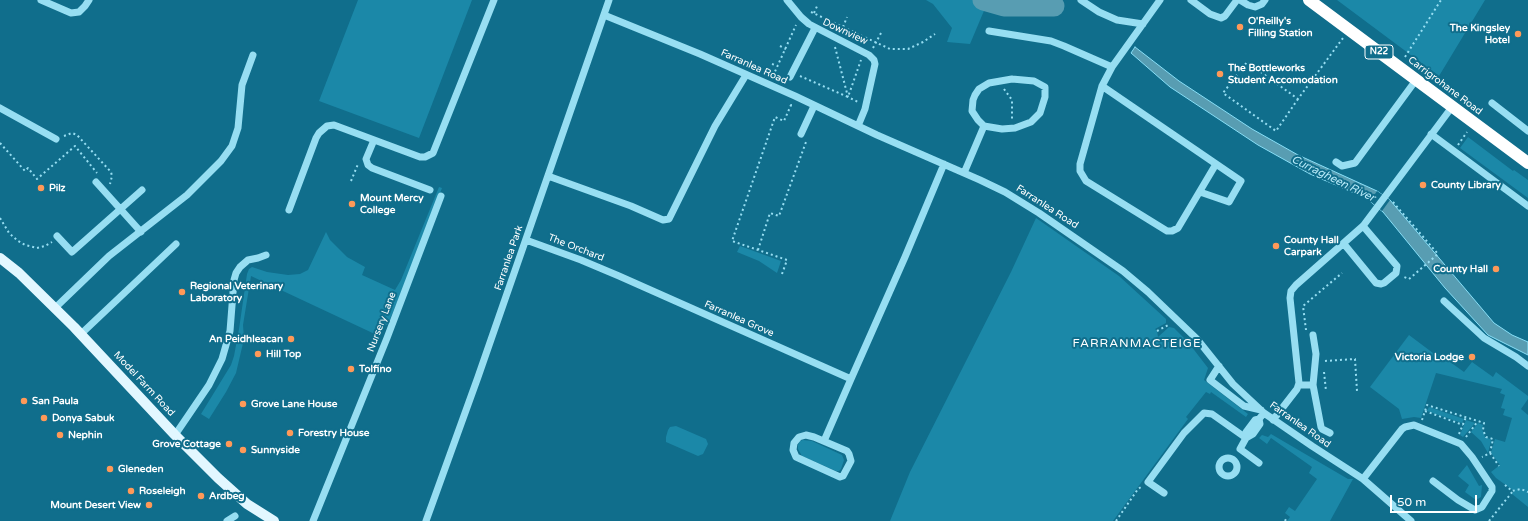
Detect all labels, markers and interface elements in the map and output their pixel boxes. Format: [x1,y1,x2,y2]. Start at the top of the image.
place label: O'Reilly's Filling Station [1248,15,1313,38]
street label: Downview [820,16,870,48]
marker: O'Reilly's Filling Station [1235,22,1245,32]
place label: The Kingsley Hotel [1450,22,1510,46]
marker: The Kingsley Hotel [1513,29,1523,39]
road number: N22 [1365,45,1393,59]
street label: Farranlea Road [719,47,789,87]
street label: Carrigrohane Road [1405,54,1485,118]
place label: The Bottleworks Student Accomodation [1228,62,1338,86]
marker: The Bottleworks Student Accomodation [1215,69,1225,79]
water label: Curragheen River [1289,153,1377,205]
place label: County Library [1431,179,1501,191]
marker: County Library [1418,180,1428,190]
place label: Pilz [49,182,66,194]
street label: Farranlea Road [1014,182,1080,232]
marker: Pilz [36,183,46,193]
place label: Mount Mercy College [360,192,424,216]
marker: Mount Mercy College [347,199,357,209]
street label: Farranlea Park [492,224,526,292]
street label: The Orchard [546,232,606,264]
place label: County Hall Carpark [1284,234,1339,258]
marker: County Hall Carpark [1271,241,1281,251]
place label: County Hall [1433,263,1488,275]
marker: County Hall [1491,264,1501,274]
place label: Regional Veterinary Laboratory [190,280,283,304]
marker: Regional Veterinary Laboratory [177,287,187,297]
street label: Nursery Lane [365,290,399,354]
street label: Farranlea Grove [702,298,776,340]
place label: An Peidhleacan [209,333,283,345]
marker: An Peidhleacan [286,334,296,344]
district label: FARRANMACTEIGE [1072,337,1202,351]
place label: Hill Top [266,348,301,360]
street label: Model Farm Road [111,349,177,419]
marker: Hill Top [253,349,263,359]
place label: Victoria Lodge [1395,351,1464,363]
marker: Victoria Lodge [1467,352,1477,362]
place label: Tolfino [359,363,392,375]
marker: Tolfino [346,364,356,374]
place label: San Paula [32,395,79,407]
marker: San Paula [19,396,29,406]
place label: Grove Lane House [251,398,338,410]
marker: Grove Lane House [238,399,248,409]
street label: Farranlea Road [1267,399,1333,451]
place label: Donya Sabuk [52,412,115,424]
marker: Donya Sabuk [39,413,49,423]
place label: Forestry House [298,427,370,439]
marker: Forestry House [285,428,295,438]
place label: Nephin [68,429,103,441]
marker: Nephin [55,430,65,440]
place label: Grove Cottage [152,438,221,450]
marker: Grove Cottage [224,439,234,449]
place label: Sunnyside [251,444,300,456]
marker: Sunnyside [238,445,248,455]
place label: Gleneden [118,463,164,475]
marker: Gleneden [105,464,115,474]
place label: Roseleigh [139,485,186,497]
marker: Roseleigh [126,486,136,496]
scale bar [1392,487,1479,513]
place label: Ardbeg [209,490,245,502]
marker: Ardbeg [196,491,206,501]
text: 50 m [1397,495,1426,509]
place label: Mount Desert View [50,499,141,511]
marker: Mount Desert View [144,500,154,510]

